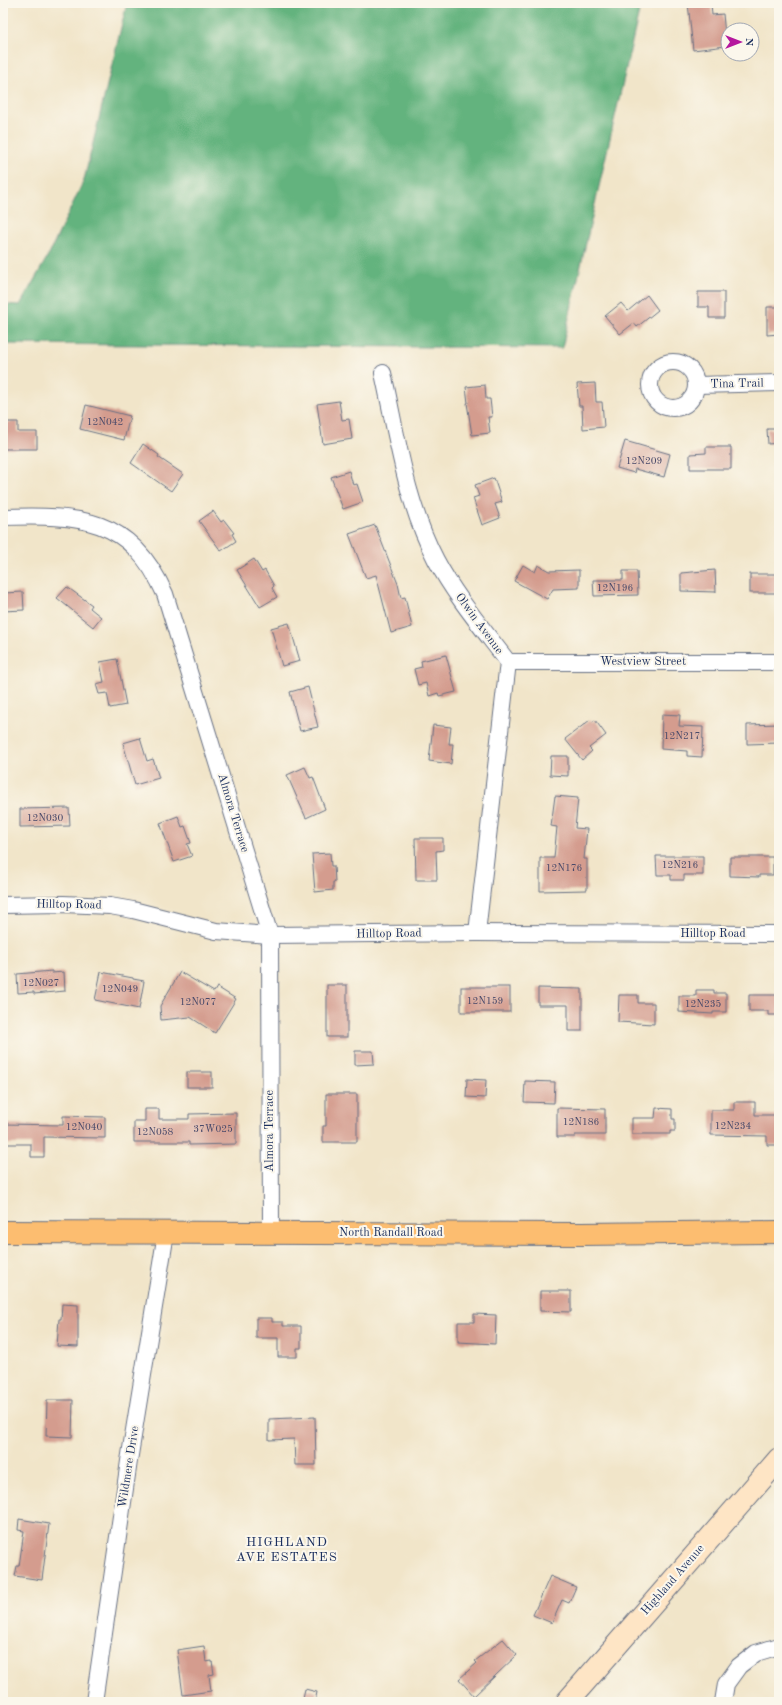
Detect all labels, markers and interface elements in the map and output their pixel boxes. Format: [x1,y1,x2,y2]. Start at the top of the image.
north arrow [720,22,760,62]
text: N [743,38,754,47]
street label: Tina Trail [710,378,764,390]
house number: 12N042 [87,417,123,427]
house number: 12N209 [626,456,662,466]
house number: 12N196 [597,583,634,593]
street label: Olwin Avenue [453,591,505,657]
street label: Westview Street [600,656,686,668]
house number: 12N217 [664,731,700,741]
street label: Almora Terrace [215,772,251,854]
house number: 12N030 [27,813,64,823]
house number: 12N216 [662,860,699,870]
house number: 12N176 [546,863,583,873]
street label: Hilltop Road [36,898,102,912]
street label: Hilltop Road [356,927,422,941]
street label: Hilltop Road [680,928,746,940]
house number: 12N027 [23,978,59,988]
house number: 12N049 [102,984,138,994]
house number: 12N159 [467,996,503,1006]
house number: 12N077 [180,997,216,1007]
house number: 12N235 [685,999,722,1009]
street label: Almora Terrace [264,1090,276,1172]
house number: 12N186 [563,1117,600,1127]
house number: 12N234 [715,1121,752,1131]
house number: 12N040 [66,1122,103,1132]
house number: 37W025 [193,1124,233,1134]
house number: 12N058 [137,1127,174,1137]
street label: North Randall Road [339,1227,443,1239]
street label: Wildmere Drive [117,1425,141,1509]
district label: HIGHLAND AVE ESTATES [236,1536,338,1564]
street label: Highland Avenue [639,1542,707,1618]

